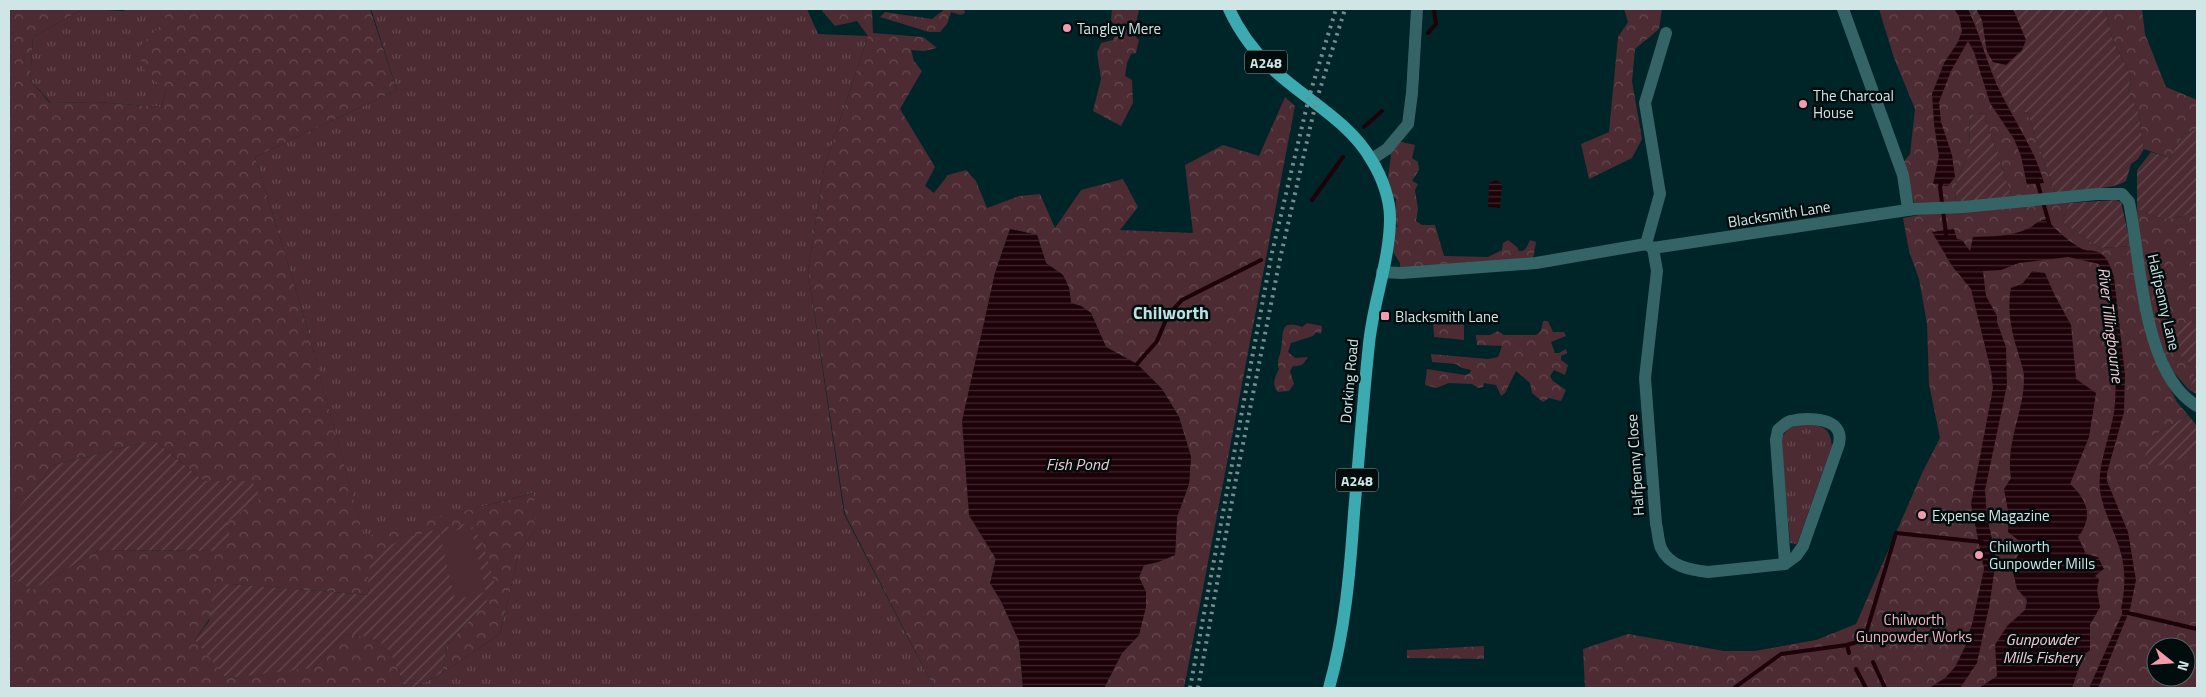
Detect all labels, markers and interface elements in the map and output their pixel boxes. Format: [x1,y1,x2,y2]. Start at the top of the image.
place label: Tangley Mere [1077,17,1161,40]
marker: Tangley Mere [1061,22,1073,34]
road number: A248 [1245,51,1287,74]
place label: The Charcoal House [1813,84,1894,124]
marker: The Charcoal House [1797,98,1809,110]
street label: Blacksmith Lane [1726,195,1832,233]
street label: Halfpenny Lane [2142,251,2186,353]
water label: River Tillingbourne [2092,266,2130,386]
district label: Chilworth [1133,299,1209,326]
place label: Blacksmith Lane [1395,305,1499,328]
marker: Blacksmith Lane [1379,310,1391,322]
street label: Dorking Road [1334,338,1364,424]
street label: Halfpenny Close [1620,413,1650,517]
water label: Fish Pond [1046,452,1110,476]
road number: A248 [1336,468,1378,492]
place label: Expense Magazine [1932,504,2050,527]
marker: Expense Magazine [1916,509,1928,521]
place label: Chilworth Gunpowder Mills [1989,535,2095,575]
marker: Chilworth Gunpowder Mills [1973,549,1985,561]
park label: Chilworth Gunpowder Works [1856,608,1972,648]
water label: Gunpowder Mills Fishery [2003,627,2083,669]
north arrow [2146,637,2196,687]
text: N [2172,658,2195,674]

